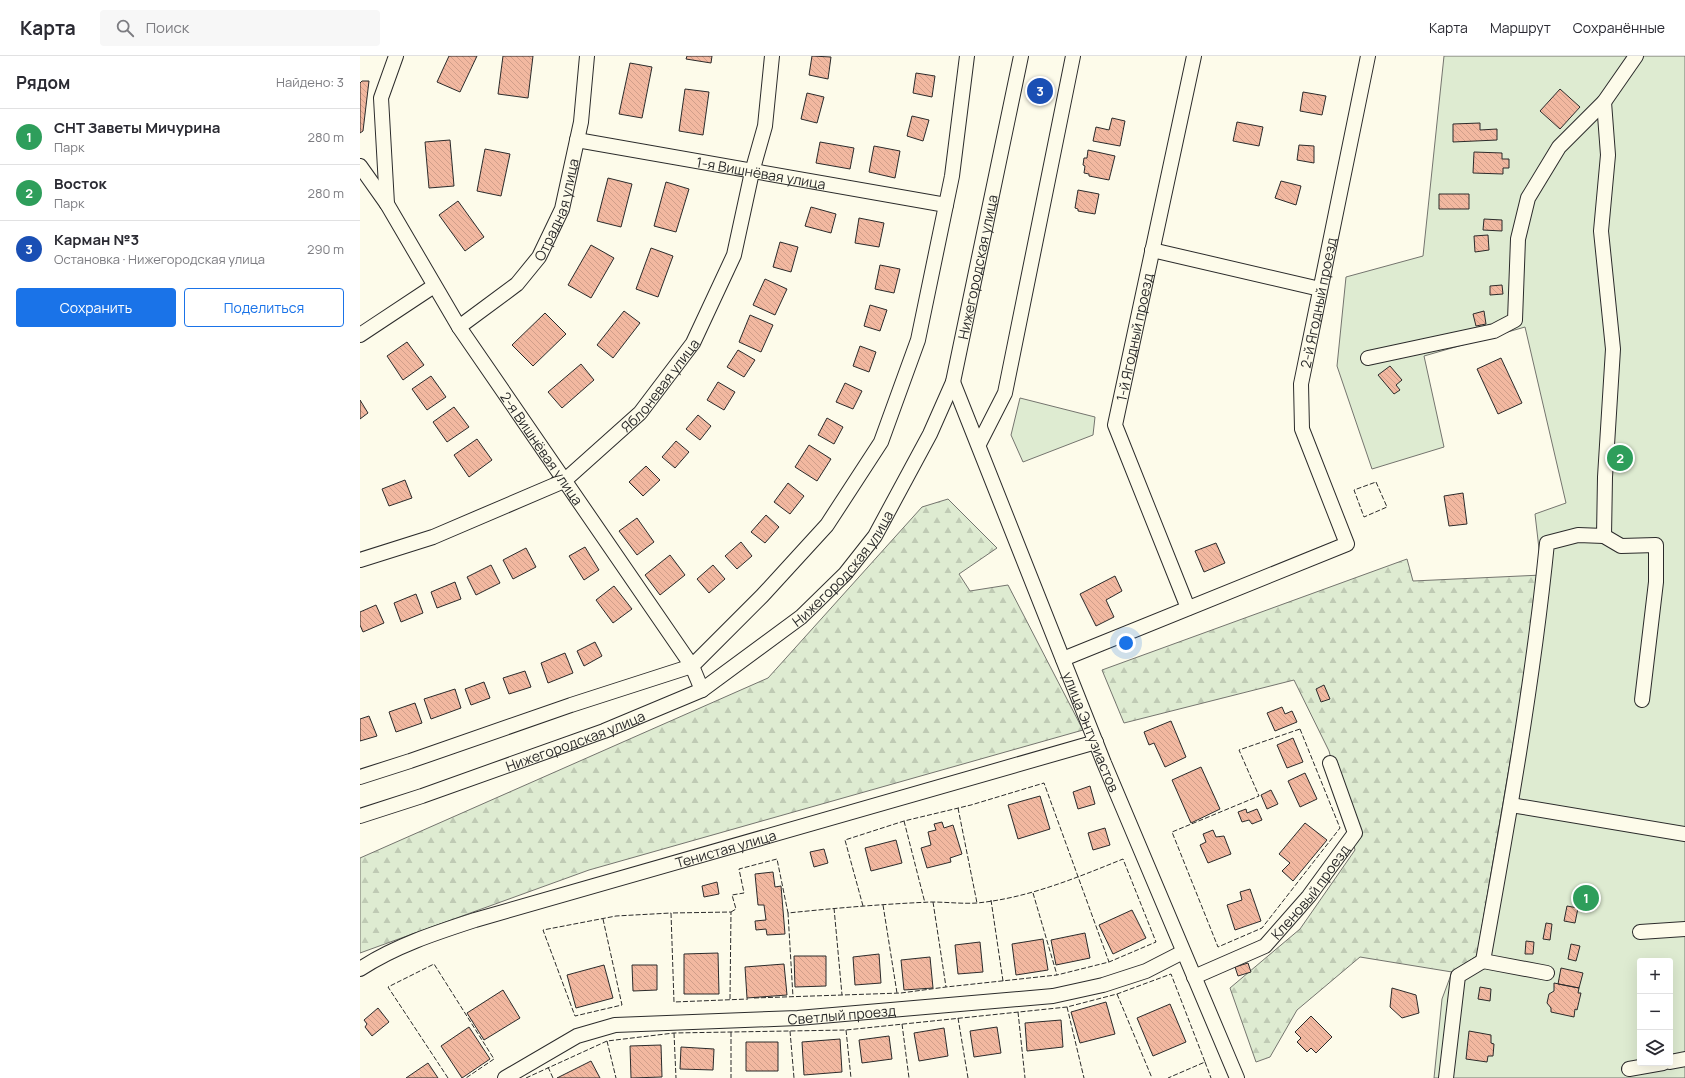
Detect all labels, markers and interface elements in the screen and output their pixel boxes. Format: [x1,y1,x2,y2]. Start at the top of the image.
search box [100,10,380,46]
text: Карта [20,15,76,41]
icon: search [114,17,136,39]
text: Поиск [146,17,189,38]
text: Карта [1429,18,1468,37]
text: Маршрут [1490,18,1551,37]
text: Сохранённые [1573,18,1665,37]
text: Рядом [16,71,70,94]
text: Найдено: 3 [276,73,344,91]
pin: 3 [1027,76,1053,106]
text: СНТ Заветы Мичурина [54,117,220,138]
text: 1 [26,128,32,146]
text: 280 m [307,128,344,146]
text: Парк [54,138,84,156]
street label: 1-я Вишнёвая улица [695,152,827,193]
street label: Отрадная улица [529,156,582,264]
text: Восток [54,173,106,194]
text: 2 [25,184,33,202]
text: 280 m [307,184,344,202]
street label: Нижегородская улица [953,193,1001,341]
text: Парк [54,194,84,212]
text: Карман №3 [54,229,139,250]
street label: 2-й Ягодный проезд [1295,236,1340,370]
text: 3 [25,240,33,258]
text: 290 m [307,240,344,258]
text: Остановка · Нижегородская улица [54,250,265,268]
street label: 1-й Ягодный проезд [1111,271,1157,403]
button: Сохранить [16,288,176,327]
button: Поделиться [184,288,344,327]
street label: Яблоневая улица [616,334,703,436]
street label: 2-я Вишнёвая улица [497,388,588,508]
pin: 2 [1607,443,1633,473]
street label: Нижегородская улица [788,507,897,630]
your location [1116,633,1136,653]
street label: улица Энтузиастов [1059,669,1125,795]
street label: Нижегородская улица [503,706,648,775]
street label: Тенистая улица [673,825,778,872]
street label: Кленовый проезд [1266,840,1353,943]
pin: 1 [1573,883,1599,913]
map controls [1637,958,1673,1066]
button: + [1637,958,1673,994]
button: − [1637,994,1673,1030]
street label: Светлый проезд [787,1000,897,1028]
button: layers [1637,1030,1673,1066]

